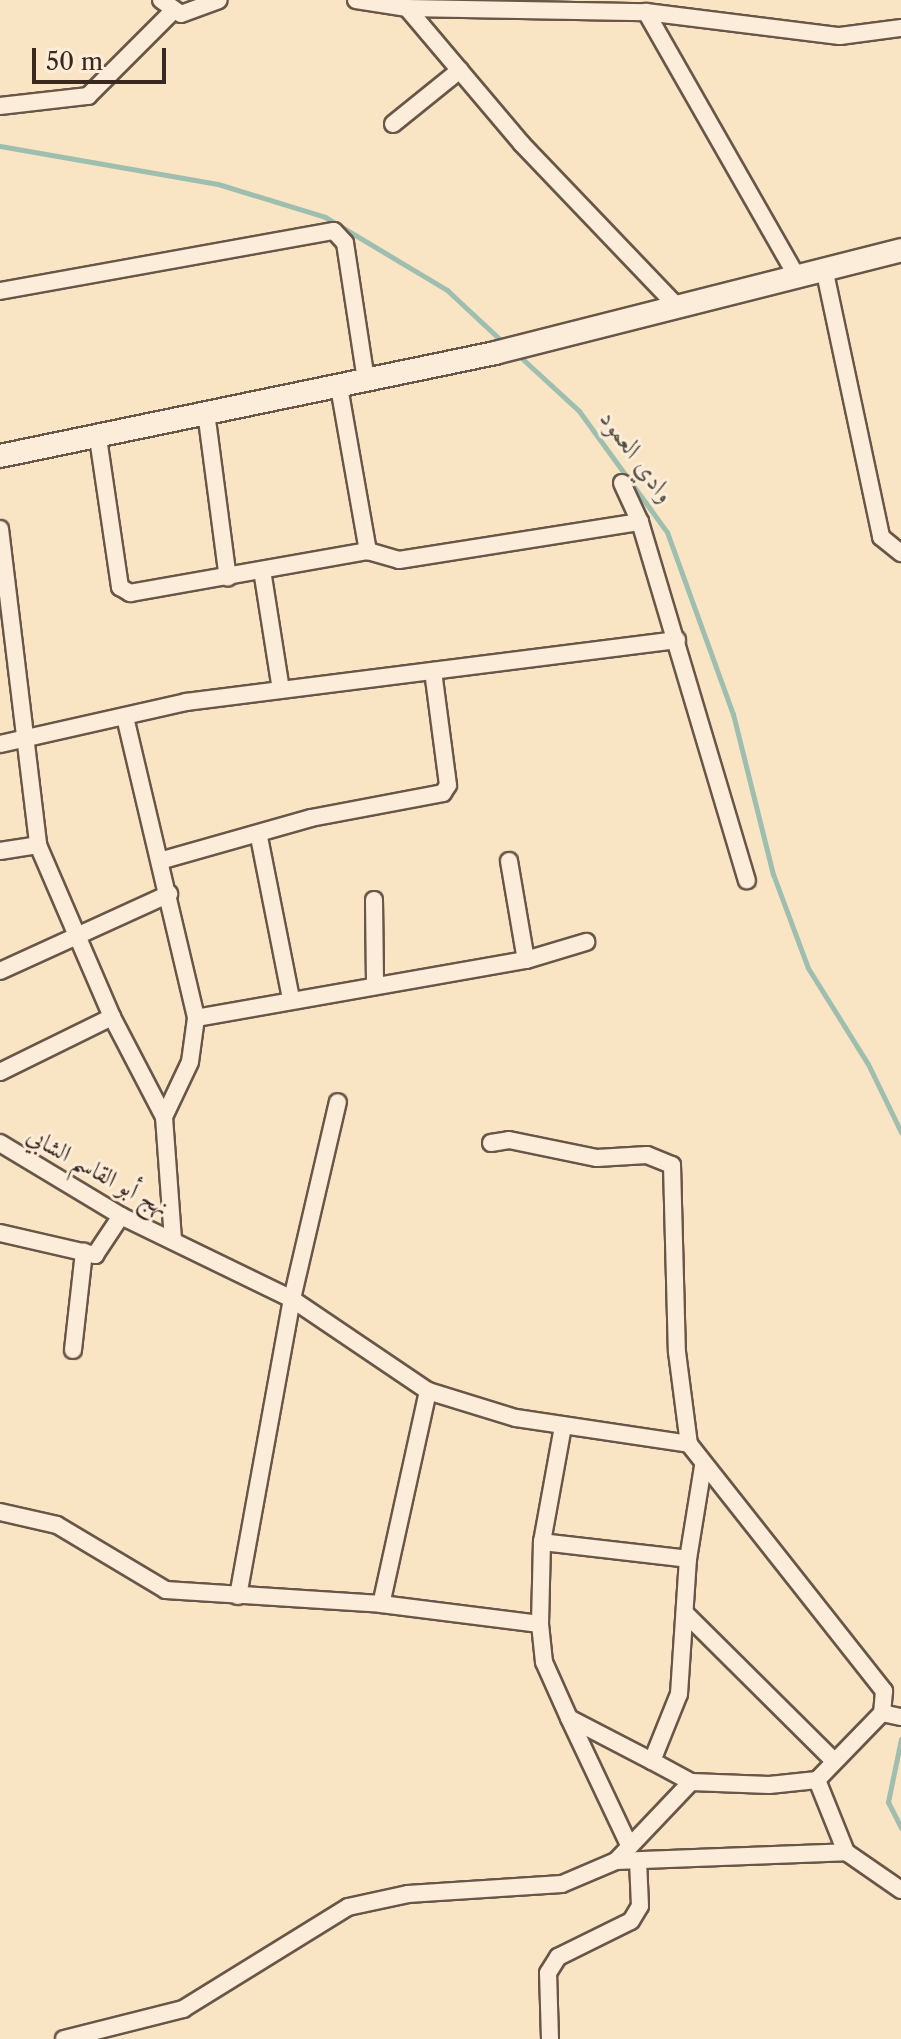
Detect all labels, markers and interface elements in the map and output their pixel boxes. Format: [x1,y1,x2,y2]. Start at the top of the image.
scale bar [36,32,170,82]
text: 50 m [46,47,103,76]
water label: وادي العمود [593,404,681,510]
street label: نهج أبو القاسم الشابي [22,1120,174,1222]

